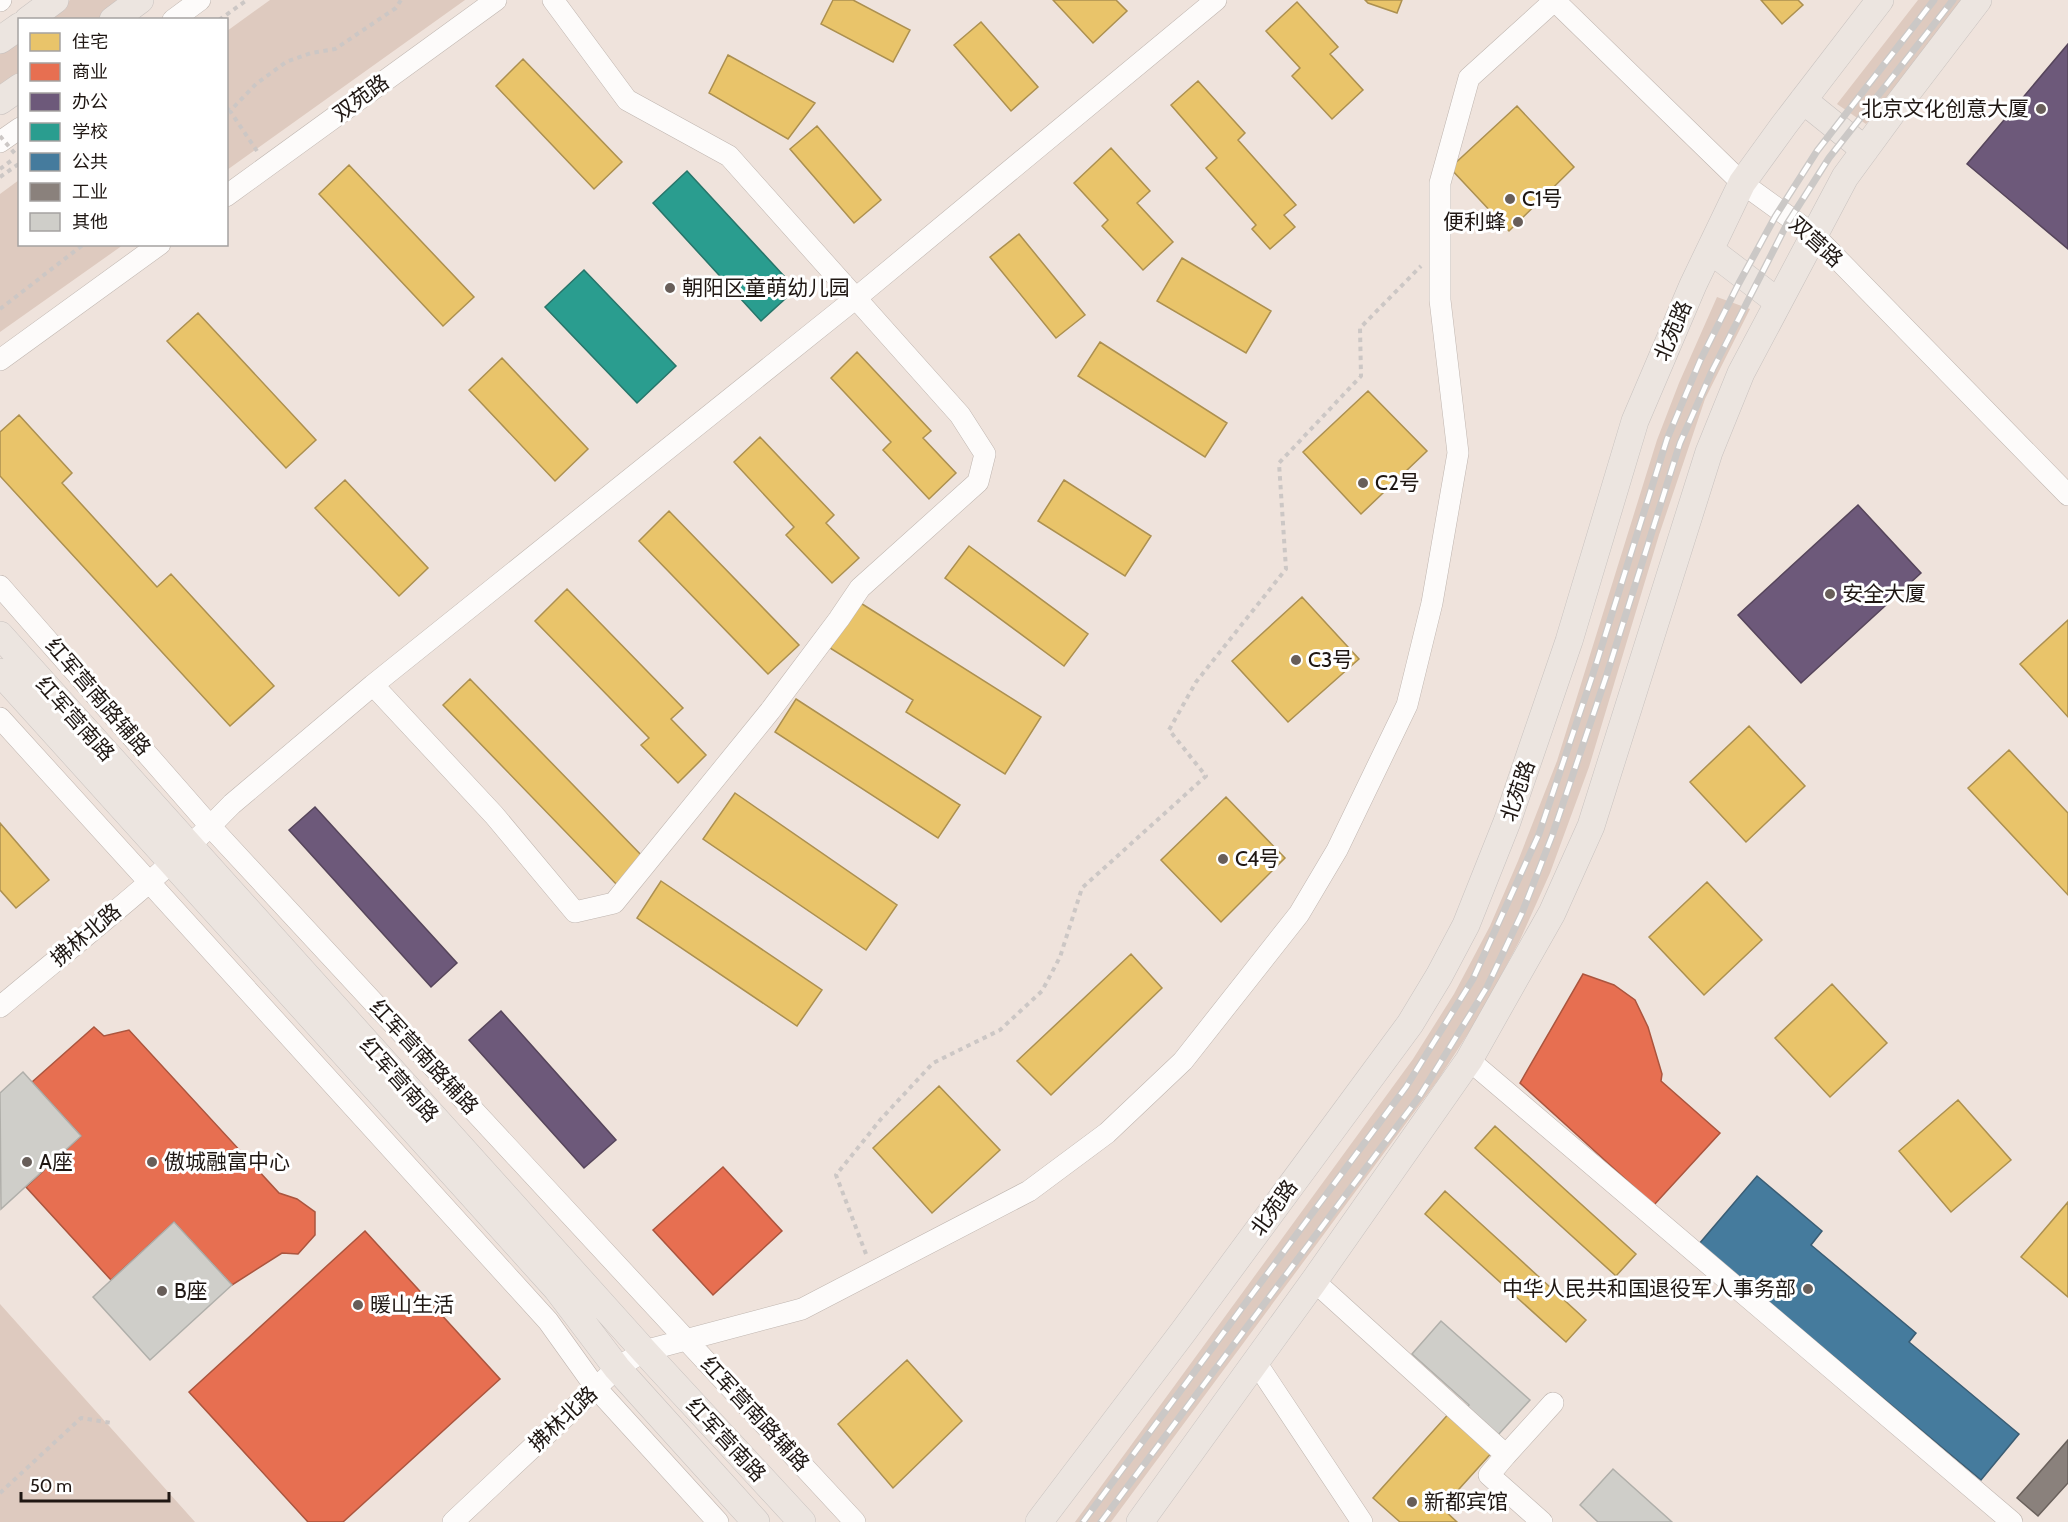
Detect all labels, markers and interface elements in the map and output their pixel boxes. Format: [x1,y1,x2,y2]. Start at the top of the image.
legend [18,18,228,246]
text: 住宅 [72,31,108,53]
text: 商业 [72,61,108,83]
street label: 双苑路 [328,69,394,126]
text: 办公 [72,91,108,113]
place label: 北京文化创意大厦 [1861,96,2029,121]
marker: 北京文化创意大厦 [2034,102,2048,116]
text: 学校 [72,121,108,143]
text: 公共 [72,151,108,173]
text: 工业 [72,181,108,203]
place label: C1号 [1522,186,1563,211]
marker: C1号 [1503,192,1517,206]
place label: 便利蜂 [1443,209,1506,234]
text: 其他 [72,211,108,233]
street label: 双营路 [1785,211,1848,272]
marker: 便利蜂 [1511,215,1525,229]
place label: 朝阳区童萌幼儿园 [682,275,850,300]
marker: 朝阳区童萌幼儿园 [663,281,677,295]
street label: 北苑路 [1649,297,1696,365]
place label: C2号 [1375,470,1420,495]
marker: C2号 [1356,476,1370,490]
place label: 安全大厦 [1842,581,1926,606]
marker: 安全大厦 [1823,587,1837,601]
street label: 红军营南路辅路 [40,633,156,761]
place label: C3号 [1308,647,1353,672]
marker: C3号 [1289,653,1303,667]
street label: 红军营南路 [31,672,119,766]
street label: 北苑路 [1495,757,1540,825]
place label: C4号 [1235,846,1280,871]
marker: C4号 [1216,852,1230,866]
street label: 拂林北路 [45,898,126,971]
street label: 红军营南路辅路 [365,995,483,1119]
street label: 红军营南路 [355,1033,443,1127]
place label: A座 [39,1149,73,1174]
place label: 傲城融富中心 [164,1149,290,1174]
marker: A座 [20,1155,34,1169]
marker: 傲城融富中心 [145,1155,159,1169]
street label: 北苑路 [1245,1175,1302,1241]
place label: 中华人民共和国退役军人事务部 [1502,1276,1796,1301]
place label: B座 [174,1278,208,1303]
marker: 中华人民共和国退役军人事务部 [1801,1282,1815,1296]
marker: B座 [155,1284,169,1298]
place label: 暖山生活 [370,1292,454,1317]
marker: 暖山生活 [351,1298,365,1312]
street label: 红军营南路辅路 [696,1352,814,1476]
street label: 拂林北路 [523,1381,602,1456]
street label: 红军营南路 [681,1393,771,1487]
scale bar [21,1465,170,1503]
text: 50 m [30,1475,72,1497]
place label: 新都宾馆 [1424,1489,1508,1514]
marker: 新都宾馆 [1405,1495,1419,1509]

